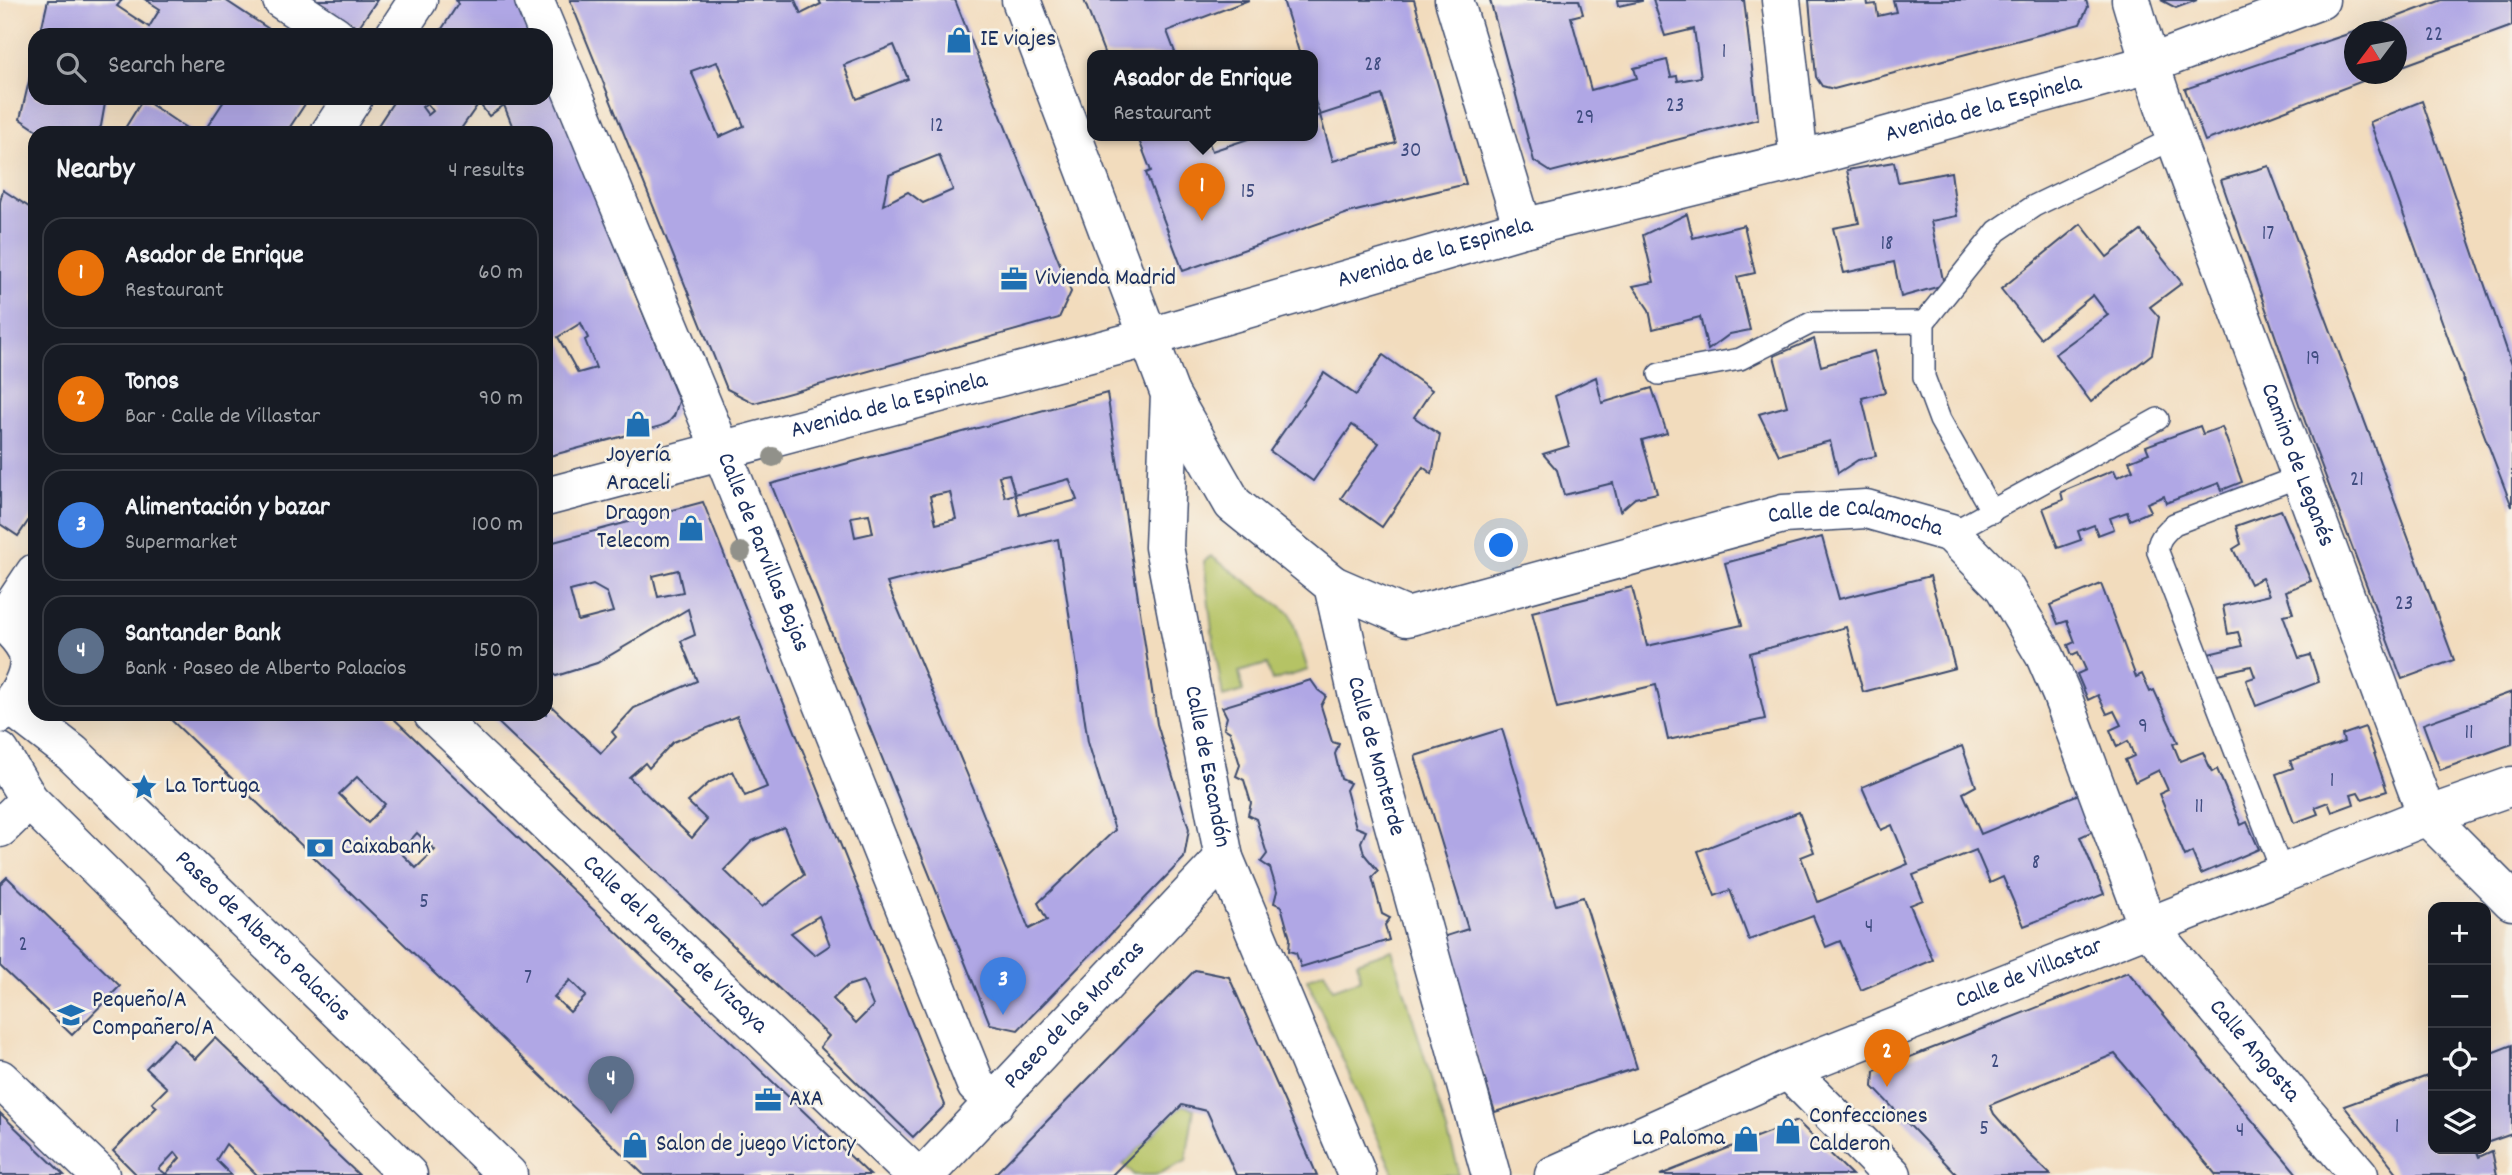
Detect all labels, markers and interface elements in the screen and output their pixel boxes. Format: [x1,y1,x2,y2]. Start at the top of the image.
north arrow [2344,21,2407,84]
house number: 22 [2425,21,2443,51]
place label: IE viajes [980,23,1056,57]
shop icon: IE viajes [944,25,974,55]
search box [28,28,553,105]
house number: 1 [1722,38,1726,68]
icon: search [52,48,90,86]
text: Search here [108,48,226,85]
popup [1087,50,1318,141]
house number: 28 [1364,51,1382,81]
text: Asador de Enrique [1113,61,1292,98]
street label: Avenida de la Espinela [1882,66,2086,153]
house number: 23 [1666,92,1684,122]
text: Restaurant [1113,98,1212,131]
house number: 29 [1576,104,1594,134]
house number: 12 [930,112,944,142]
house number: 30 [1401,137,1421,167]
text: Nearby [56,150,134,193]
text: 4 results [448,155,525,188]
pin: 1 [1179,163,1225,221]
house number: 15 [1241,178,1255,208]
street label: Avenida de la Espinela [1333,209,1537,298]
house number: 17 [2262,220,2274,250]
house number: 18 [1880,230,1894,260]
text: Asador de Enrique [125,238,304,275]
text: 1 [78,257,84,290]
text: 60 m [478,257,523,290]
place label: Vivienda Madrid [1035,262,1176,296]
office icon: Vivienda Madrid [999,264,1029,294]
text: Restaurant [125,275,224,308]
house number: 19 [2306,345,2320,375]
text: Tonos [125,364,179,401]
street label: Avenida de la Espinela [787,364,992,448]
street label: Camino de Leganés [2251,379,2343,552]
text: 2 [76,383,86,416]
text: 90 m [479,383,523,416]
text: Bar · Calle de Villastar [125,401,320,434]
shop icon: Joyería Araceli [623,409,653,439]
place label: Joyería Araceli [606,439,671,501]
street label: Calle de Parvillas Bajas [707,448,818,657]
house number: 21 [2350,466,2364,496]
text: Alimentación y bazar [125,490,330,527]
street label: Calle de Calamocha [1764,492,1947,547]
place label: Dragon Telecom [597,497,670,559]
text: 3 [76,509,86,542]
text: 100 m [472,509,523,542]
shop icon: Dragon Telecom [676,513,706,543]
text: Supermarket [125,527,237,560]
your location [1484,528,1518,562]
house number: 23 [2395,590,2413,620]
text: Santander Bank [125,616,281,653]
text: 4 [76,635,86,668]
text: 150 m [474,635,523,668]
text: Bank · Paseo de Alberto Palacios [125,653,407,686]
street label: Calle de Monterde [1337,674,1413,840]
street label: Calle de Escandón [1174,683,1239,850]
house number: 9 [2138,713,2148,743]
house number: 11 [2464,719,2474,749]
house number: 1 [2330,767,2334,797]
place label: La Tortuga [165,770,260,804]
place icon: La Tortuga [129,772,159,802]
house number: 11 [2194,793,2204,823]
place label: Caixabank [341,831,431,865]
bank icon: Caixabank [305,833,335,863]
street label: Paseo de Alberto Palacios [166,843,358,1031]
street label: Calle del Puente de Vizcaya [574,848,775,1043]
house number: 8 [2032,849,2040,879]
house number: 5 [419,888,429,918]
map controls [2428,902,2491,1154]
button: + [2428,902,2491,965]
house number: 4 [1865,913,1873,943]
street label: Calle de Villastar [1951,930,2108,1019]
house number: 2 [18,931,28,961]
street label: Paseo de las Moreras [997,934,1154,1098]
pin: 3 [980,957,1026,1015]
house number: 7 [524,964,532,994]
button: − [2428,965,2491,1028]
place label: Pequeño/A Compañero/A [92,984,215,1046]
street label: Calle Angosta [2200,992,2308,1111]
school or university icon: Pequeño/A Compañero/A [56,1000,86,1030]
button: locate [2428,1028,2491,1091]
pin: 2 [1864,1029,1910,1087]
house number: 2 [1990,1048,2000,1078]
pin: 4 [588,1056,634,1114]
place label: AXA [789,1083,824,1117]
office icon: AXA [753,1085,783,1115]
button: layers [2428,1091,2491,1154]
place label: Confecciones Calderon [1809,1100,1928,1162]
house number: 1 [2395,1113,2399,1143]
house number: 5 [1979,1115,1989,1145]
shop icon: Confecciones Calderon [1773,1116,1803,1146]
house number: 4 [2236,1117,2244,1147]
place label: La Paloma [1632,1122,1726,1156]
shop icon: La Paloma [1731,1124,1761,1154]
place label: Salon de juego Victory [656,1128,857,1162]
shop icon: Salon de juego Victory [620,1130,650,1160]

